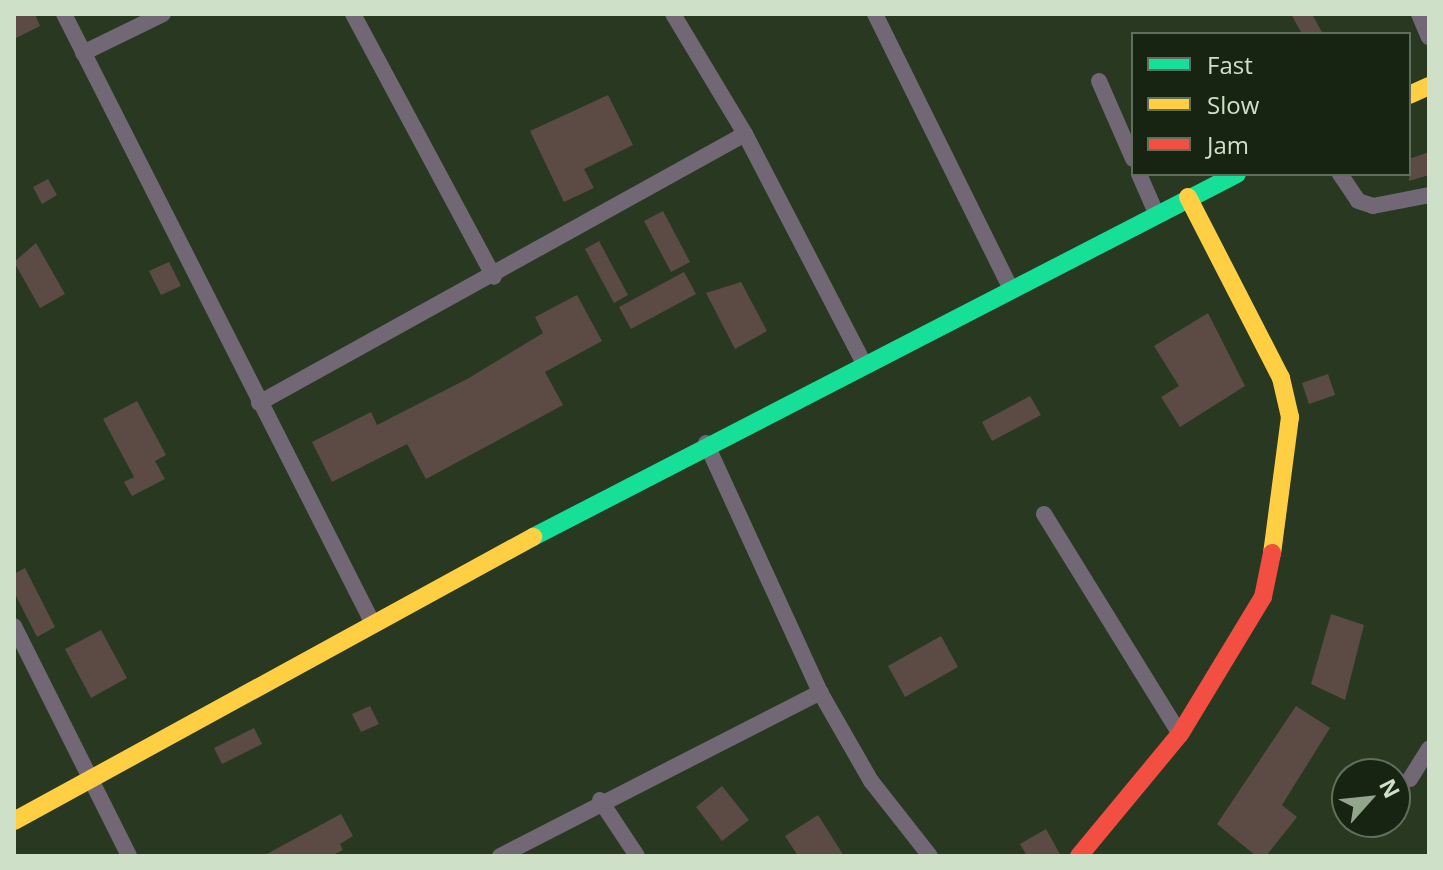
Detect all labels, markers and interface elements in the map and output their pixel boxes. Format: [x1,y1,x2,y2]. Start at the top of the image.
legend [1131,32,1411,176]
text: Fast [1207,48,1253,81]
text: Slow [1207,88,1259,121]
text: Jam [1207,128,1249,161]
north arrow [1331,758,1411,838]
text: N [1373,773,1408,803]

